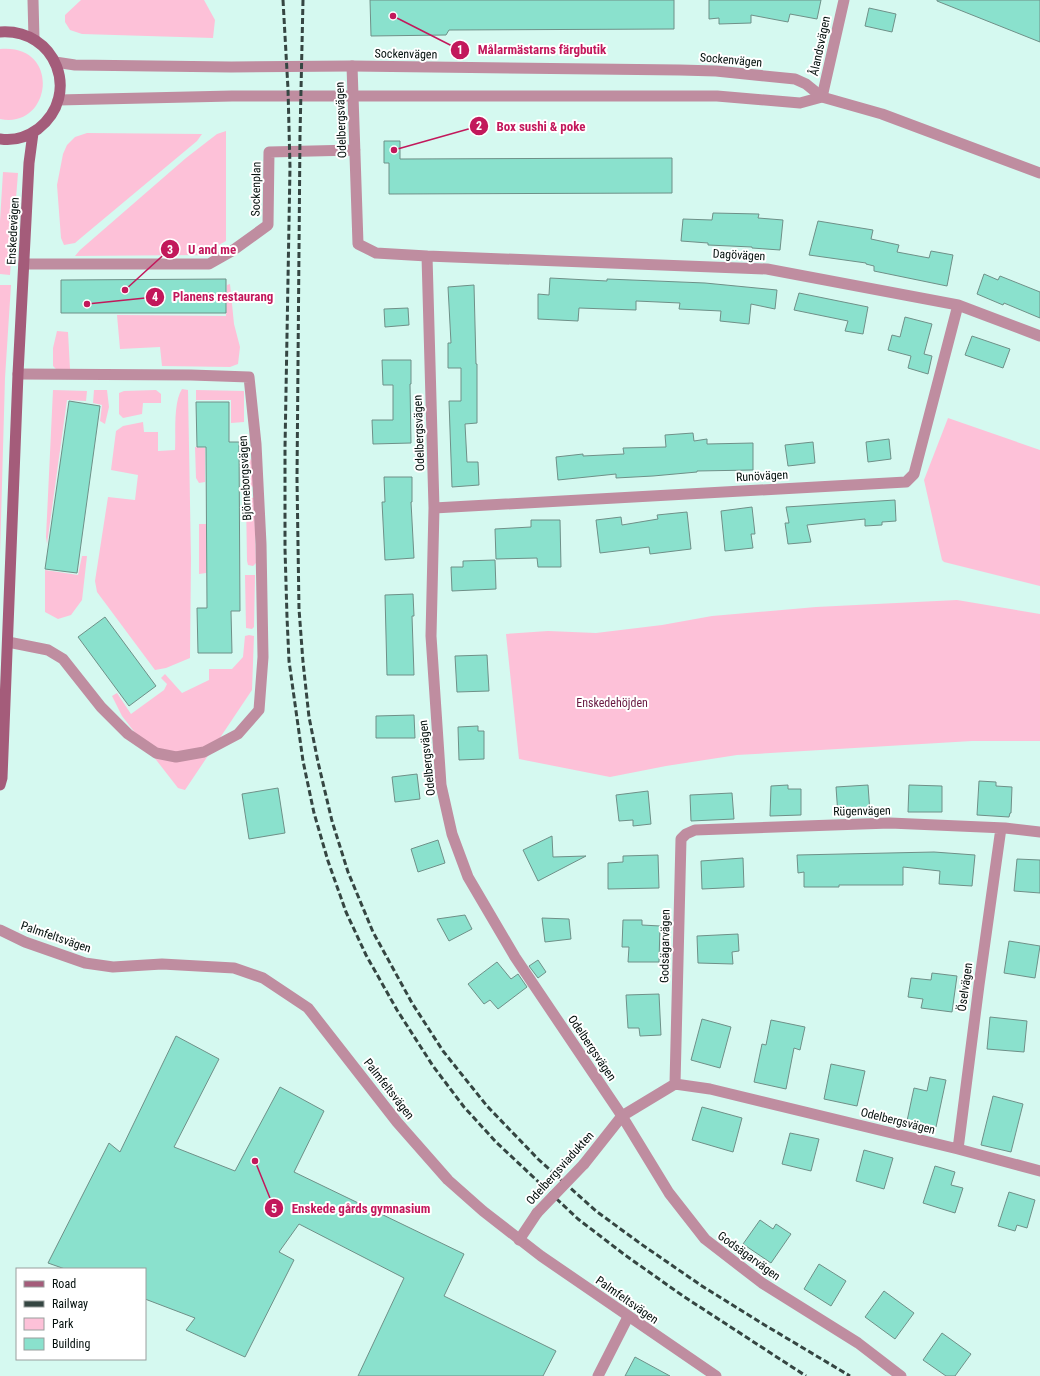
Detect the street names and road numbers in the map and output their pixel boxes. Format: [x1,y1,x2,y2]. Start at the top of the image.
street label: Ålandsvägen [805,14,833,77]
street label: Sockenvägen [375,46,438,62]
street label: Sockenvägen [699,50,763,70]
street label: Odelbergsvägen [333,82,349,158]
street label: Sockenplan [249,161,263,216]
street label: Enskedevägen [4,197,22,265]
street label: Dagövägen [712,247,766,263]
street label: Odelbergsvägen [411,395,427,471]
street label: Björneborgsvägen [236,435,254,521]
street label: Runövägen [736,468,789,484]
street label: Odelbergsvägen [416,719,438,797]
street label: Rügenvägen [833,803,891,819]
street label: Godsägarvägen [657,909,673,983]
street label: Palmfeltsvägen [19,918,93,956]
street label: Öselvägen [954,961,975,1012]
street label: Odelbergsvägen [565,1013,619,1084]
street label: Palmfeltsvägen [361,1056,417,1122]
street label: Odelbergsvägen [859,1105,937,1137]
street label: Odelbergsviadukten [523,1128,597,1208]
street label: Godsägarvägen [715,1229,783,1283]
street label: Palmfeltsvägen [593,1273,661,1327]

